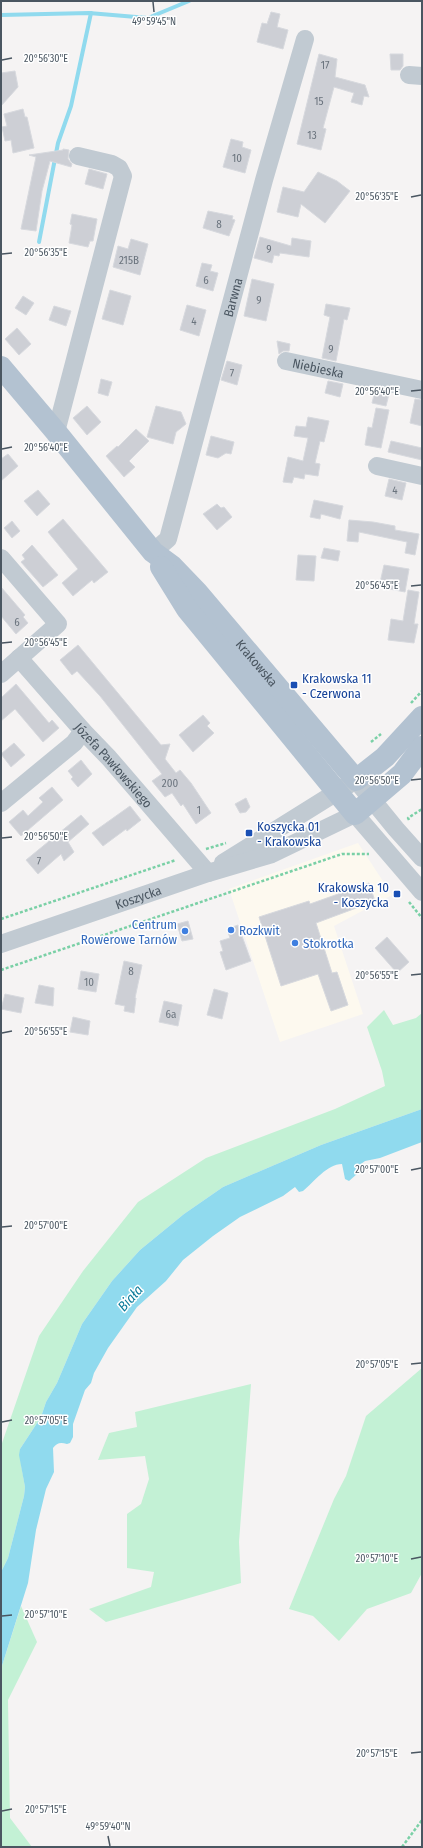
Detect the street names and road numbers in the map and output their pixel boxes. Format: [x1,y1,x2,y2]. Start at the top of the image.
street label: Barwna [221,276,245,319]
street label: Niebieska [291,356,345,381]
street label: Krakowska [233,637,281,690]
street label: Józefa Pawłowskiego [71,720,155,811]
street label: Koszycka [113,883,163,912]

